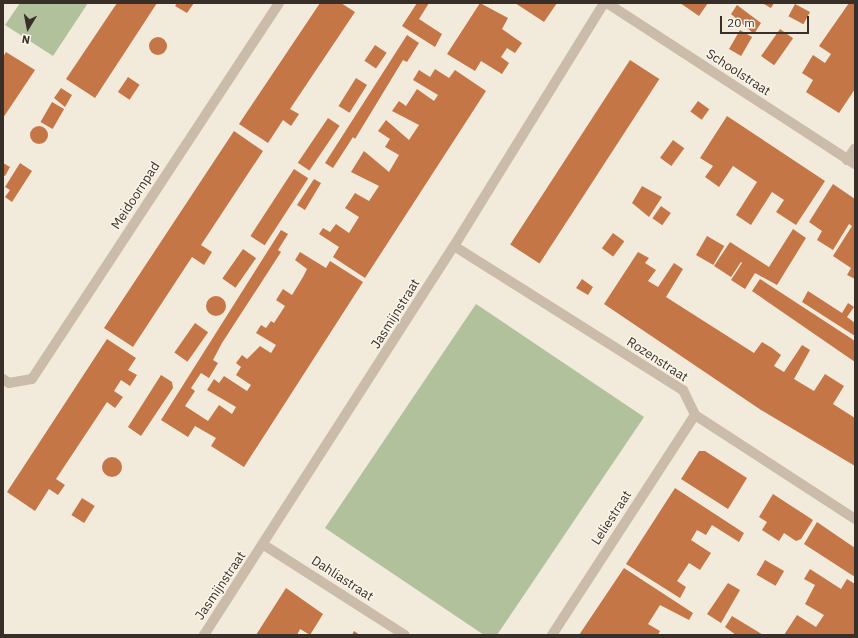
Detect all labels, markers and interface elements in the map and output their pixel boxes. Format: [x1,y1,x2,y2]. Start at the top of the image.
north arrow [8,8,48,48]
scale bar [722,8,811,34]
text: 20 m [727,15,755,30]
text: N [21,32,31,47]
street label: Schoolstraat [703,46,773,100]
street label: Meidoornpad [108,159,164,233]
street label: Jasmijnstraat [368,276,424,352]
street label: Rozenstraat [624,334,690,386]
street label: Leliestraat [589,488,635,548]
street label: Jasmijnstraat [192,549,250,623]
street label: Dahliastraat [308,553,376,605]

